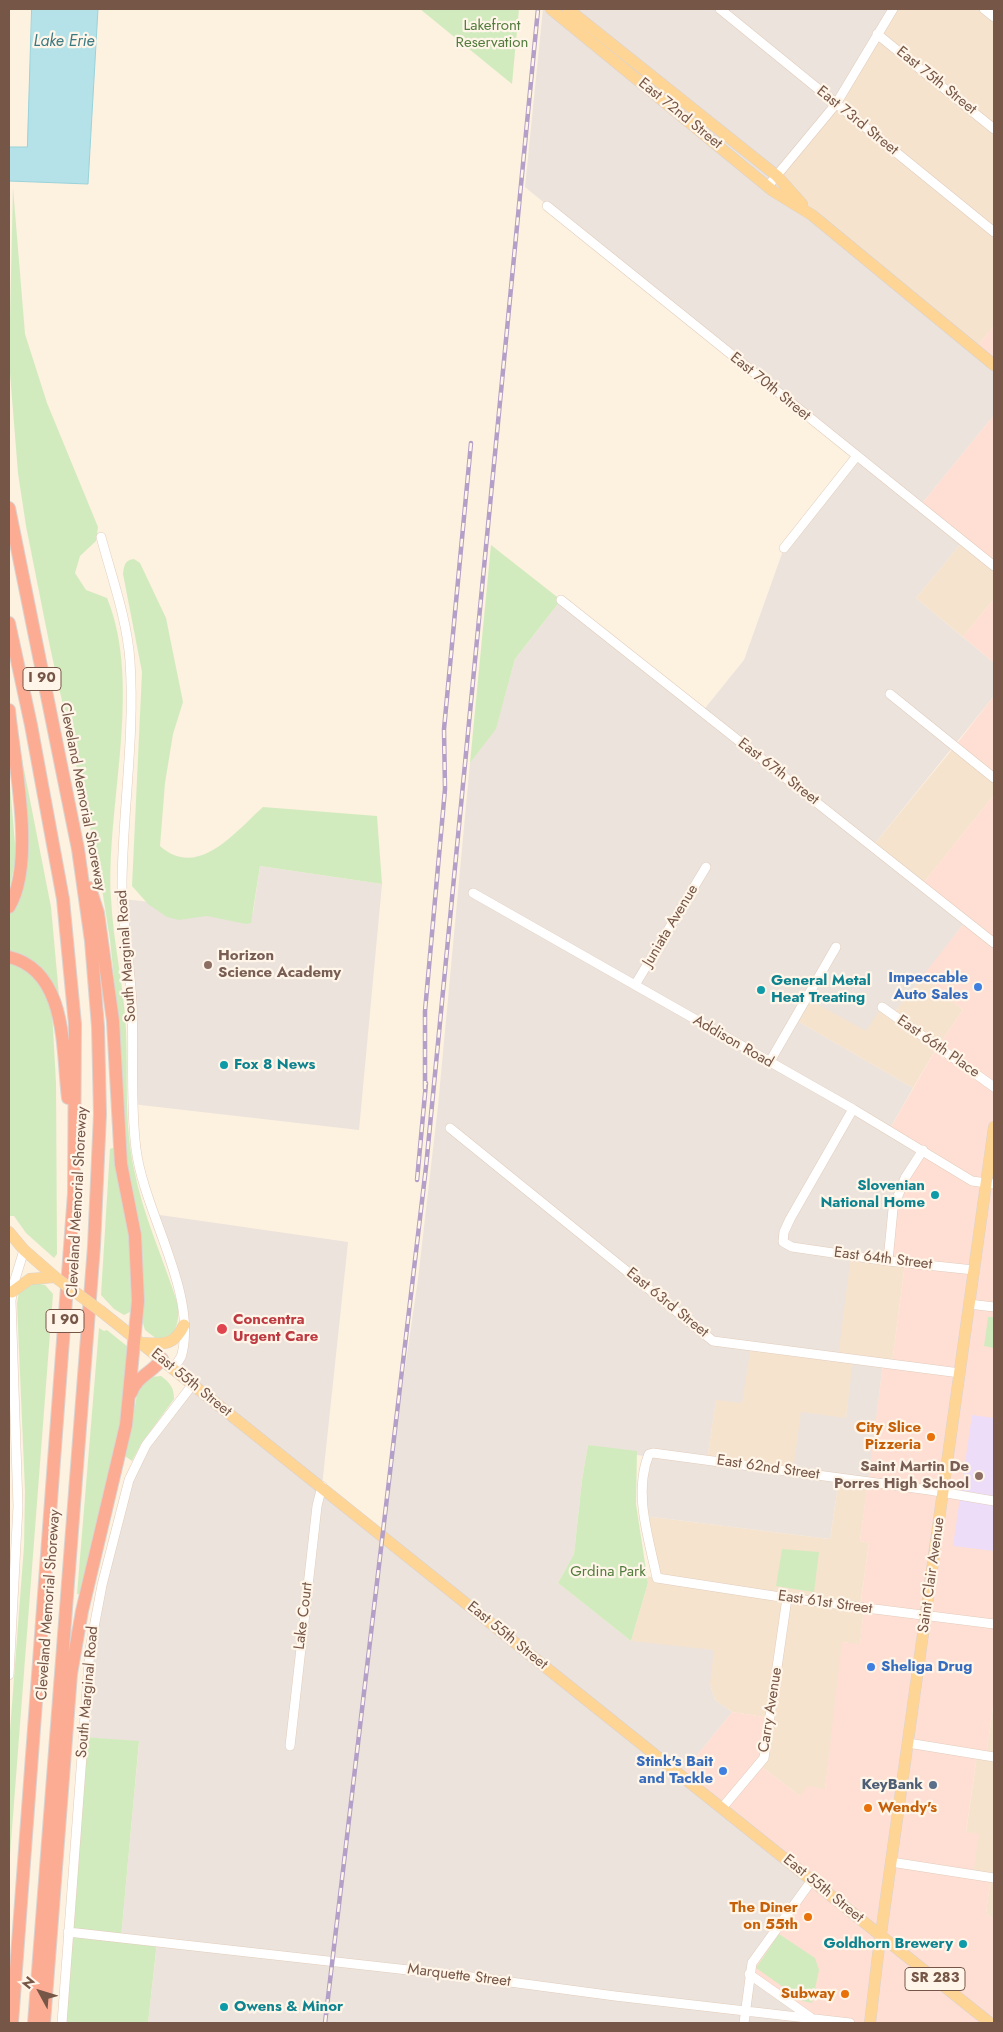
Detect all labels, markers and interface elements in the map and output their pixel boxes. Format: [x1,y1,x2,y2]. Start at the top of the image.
park label: Lakefront Reservation [456,17,528,52]
water label: Lake Erie [33,32,95,52]
street label: East 75th Street [892,43,980,119]
street label: East 72nd Street [634,75,726,153]
street label: East 73rd Street [813,83,901,159]
street label: East 70th Street [726,349,814,425]
road number: I 90 [23,668,61,691]
street label: Cleveland Memorial Shoreway [55,701,109,893]
street label: East 67th Street [734,735,822,809]
street label: Juniata Avenue [639,882,703,970]
street label: South Marginal Road [113,889,141,1023]
place label: Horizon Science Academy [218,947,341,982]
marker: Horizon Science Academy [202,959,214,971]
place label: Impeccable Auto Sales [888,969,968,1004]
place label: General Metal Heat Treating [771,972,871,1007]
marker: Impeccable Auto Sales [972,981,984,993]
marker: General Metal Heat Treating [755,984,767,996]
street label: Addison Road [690,1012,776,1072]
street label: East 66th Place [893,1012,983,1082]
place label: Fox 8 News [234,1056,315,1074]
marker: Fox 8 News [218,1059,230,1071]
street label: Cleveland Memorial Shoreway [64,1106,92,1298]
place label: Slovenian National Home [820,1177,925,1212]
marker: Slovenian National Home [929,1189,941,1201]
street label: East 64th Street [833,1244,933,1274]
street label: East 63rd Street [622,1264,712,1342]
road number: I 90 [46,1310,84,1332]
place label: Concentra Urgent Care [233,1311,318,1346]
marker: Concentra Urgent Care [215,1322,229,1336]
street label: East 55th Street [147,1345,235,1421]
place label: City Slice Pizzeria [856,1419,921,1454]
marker: City Slice Pizzeria [925,1431,937,1443]
street label: East 62nd Street [716,1452,820,1484]
place label: Saint Martin De Porres High School [834,1458,969,1493]
marker: Saint Martin De Porres High School [973,1470,985,1482]
street label: Cleveland Memorial Shoreway [33,1509,65,1701]
street label: Saint Clair Avenue [915,1516,949,1634]
park label: Grdina Park [570,1563,646,1581]
street label: Lake Court [291,1581,317,1651]
street label: East 61st Street [777,1587,873,1619]
street label: East 55th Street [463,1598,551,1674]
street label: South Marginal Road [73,1625,103,1759]
place label: Sheliga Drug [881,1658,972,1676]
marker: Sheliga Drug [865,1661,877,1673]
street label: Carry Avenue [755,1666,787,1754]
place label: Stink's Bait and Tackle [636,1753,713,1788]
marker: Stink's Bait and Tackle [717,1765,729,1777]
place label: KeyBank [861,1776,923,1794]
marker: KeyBank [927,1779,939,1791]
place label: Wendy's [878,1799,937,1817]
marker: Wendy's [862,1802,874,1814]
street label: East 55th Street [779,1851,867,1927]
place label: The Diner on 55th [729,1899,798,1934]
marker: The Diner on 55th [802,1911,814,1923]
place label: Goldhorn Brewery [823,1935,953,1953]
marker: Goldhorn Brewery [957,1938,969,1950]
street label: Marquette Street [406,1961,512,1991]
north arrow [15,1967,65,2017]
road number: SR 283 [905,1968,965,1990]
text: N [17,1972,40,1993]
place label: Subway [781,1985,835,2003]
marker: Subway [839,1988,851,2000]
place label: Owens & Minor [234,1998,343,2016]
marker: Owens & Minor [218,2001,230,2013]

